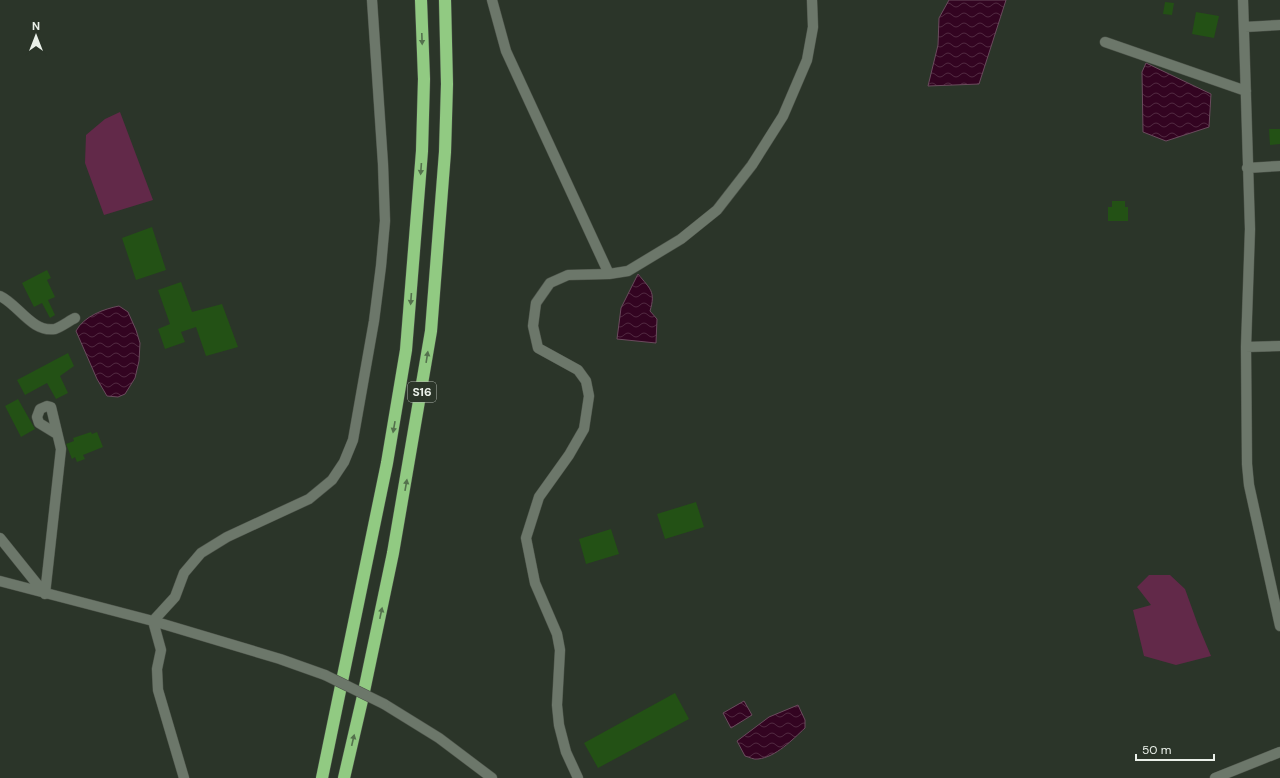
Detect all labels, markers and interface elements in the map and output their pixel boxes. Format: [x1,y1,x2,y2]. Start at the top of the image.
north arrow [16,16,56,56]
text: N [32,19,40,33]
one-way arrow [419,33,426,45]
one-way arrow [417,163,424,175]
one-way arrow [408,293,415,305]
one-way arrow [424,351,430,363]
road number: S16 [408,382,436,402]
one-way arrow [390,421,396,433]
one-way arrow [403,479,409,492]
one-way arrow [378,607,384,619]
one-way arrow [351,734,357,746]
scale bar [1136,736,1214,762]
text: 50 m [1142,742,1171,758]

